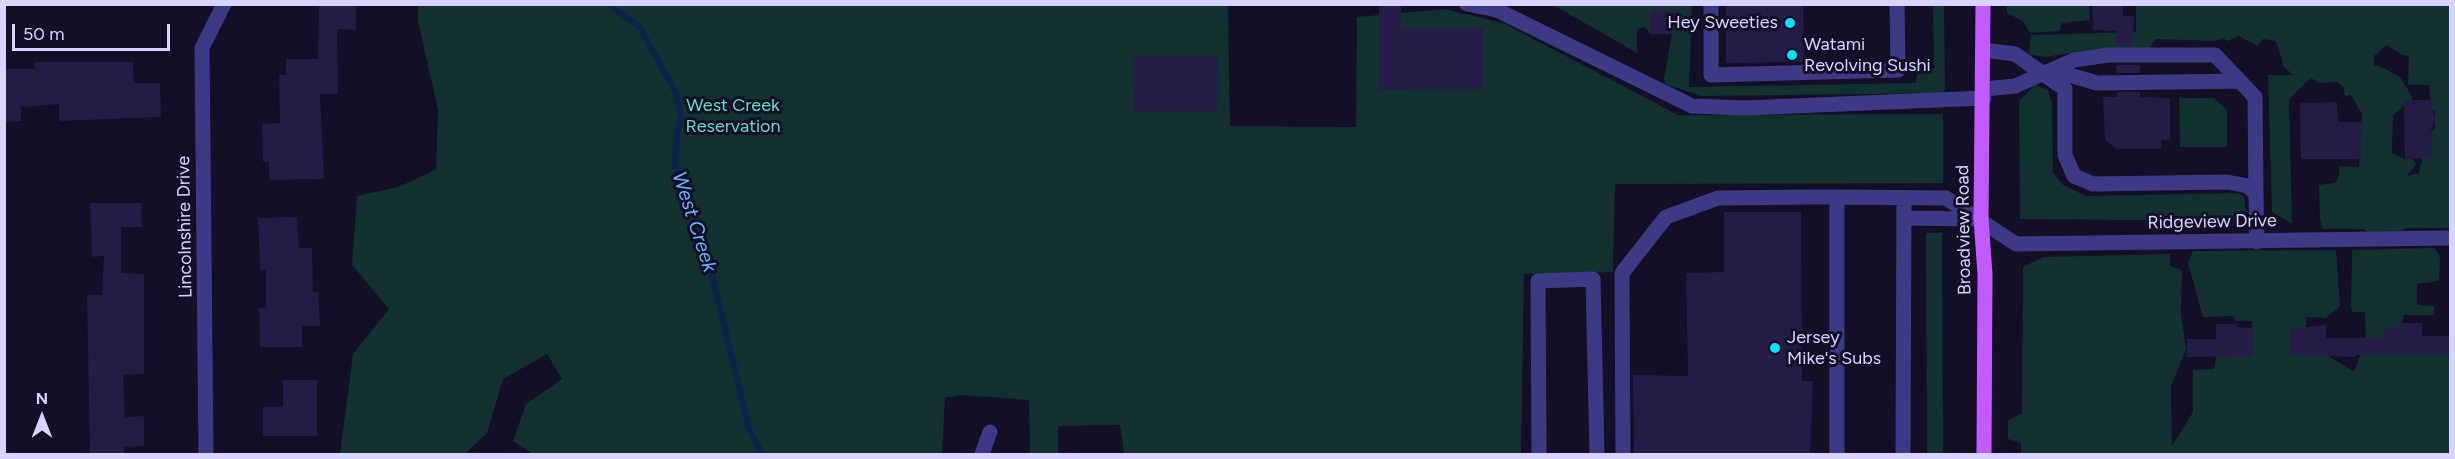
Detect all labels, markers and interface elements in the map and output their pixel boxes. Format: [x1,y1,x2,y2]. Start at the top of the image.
scale bar [15,12,172,50]
place label: Hey Sweeties [1667,12,1778,34]
marker: Hey Sweeties [1783,16,1797,30]
text: 50 m [23,23,65,45]
place label: Watami Revolving Sushi [1804,34,1931,76]
marker: Watami Revolving Sushi [1785,48,1799,62]
park label: West Creek Reservation [685,95,781,138]
street label: Lincolnshire Drive [173,156,197,298]
street label: Broadview Road [1952,165,1976,295]
water label: West Creek [666,169,722,275]
street label: Ridgeview Drive [2147,210,2277,234]
place label: Jersey Mike's Subs [1787,327,1881,370]
marker: Jersey Mike's Subs [1768,341,1782,355]
north arrow [12,387,72,447]
text: N [36,389,48,408]

